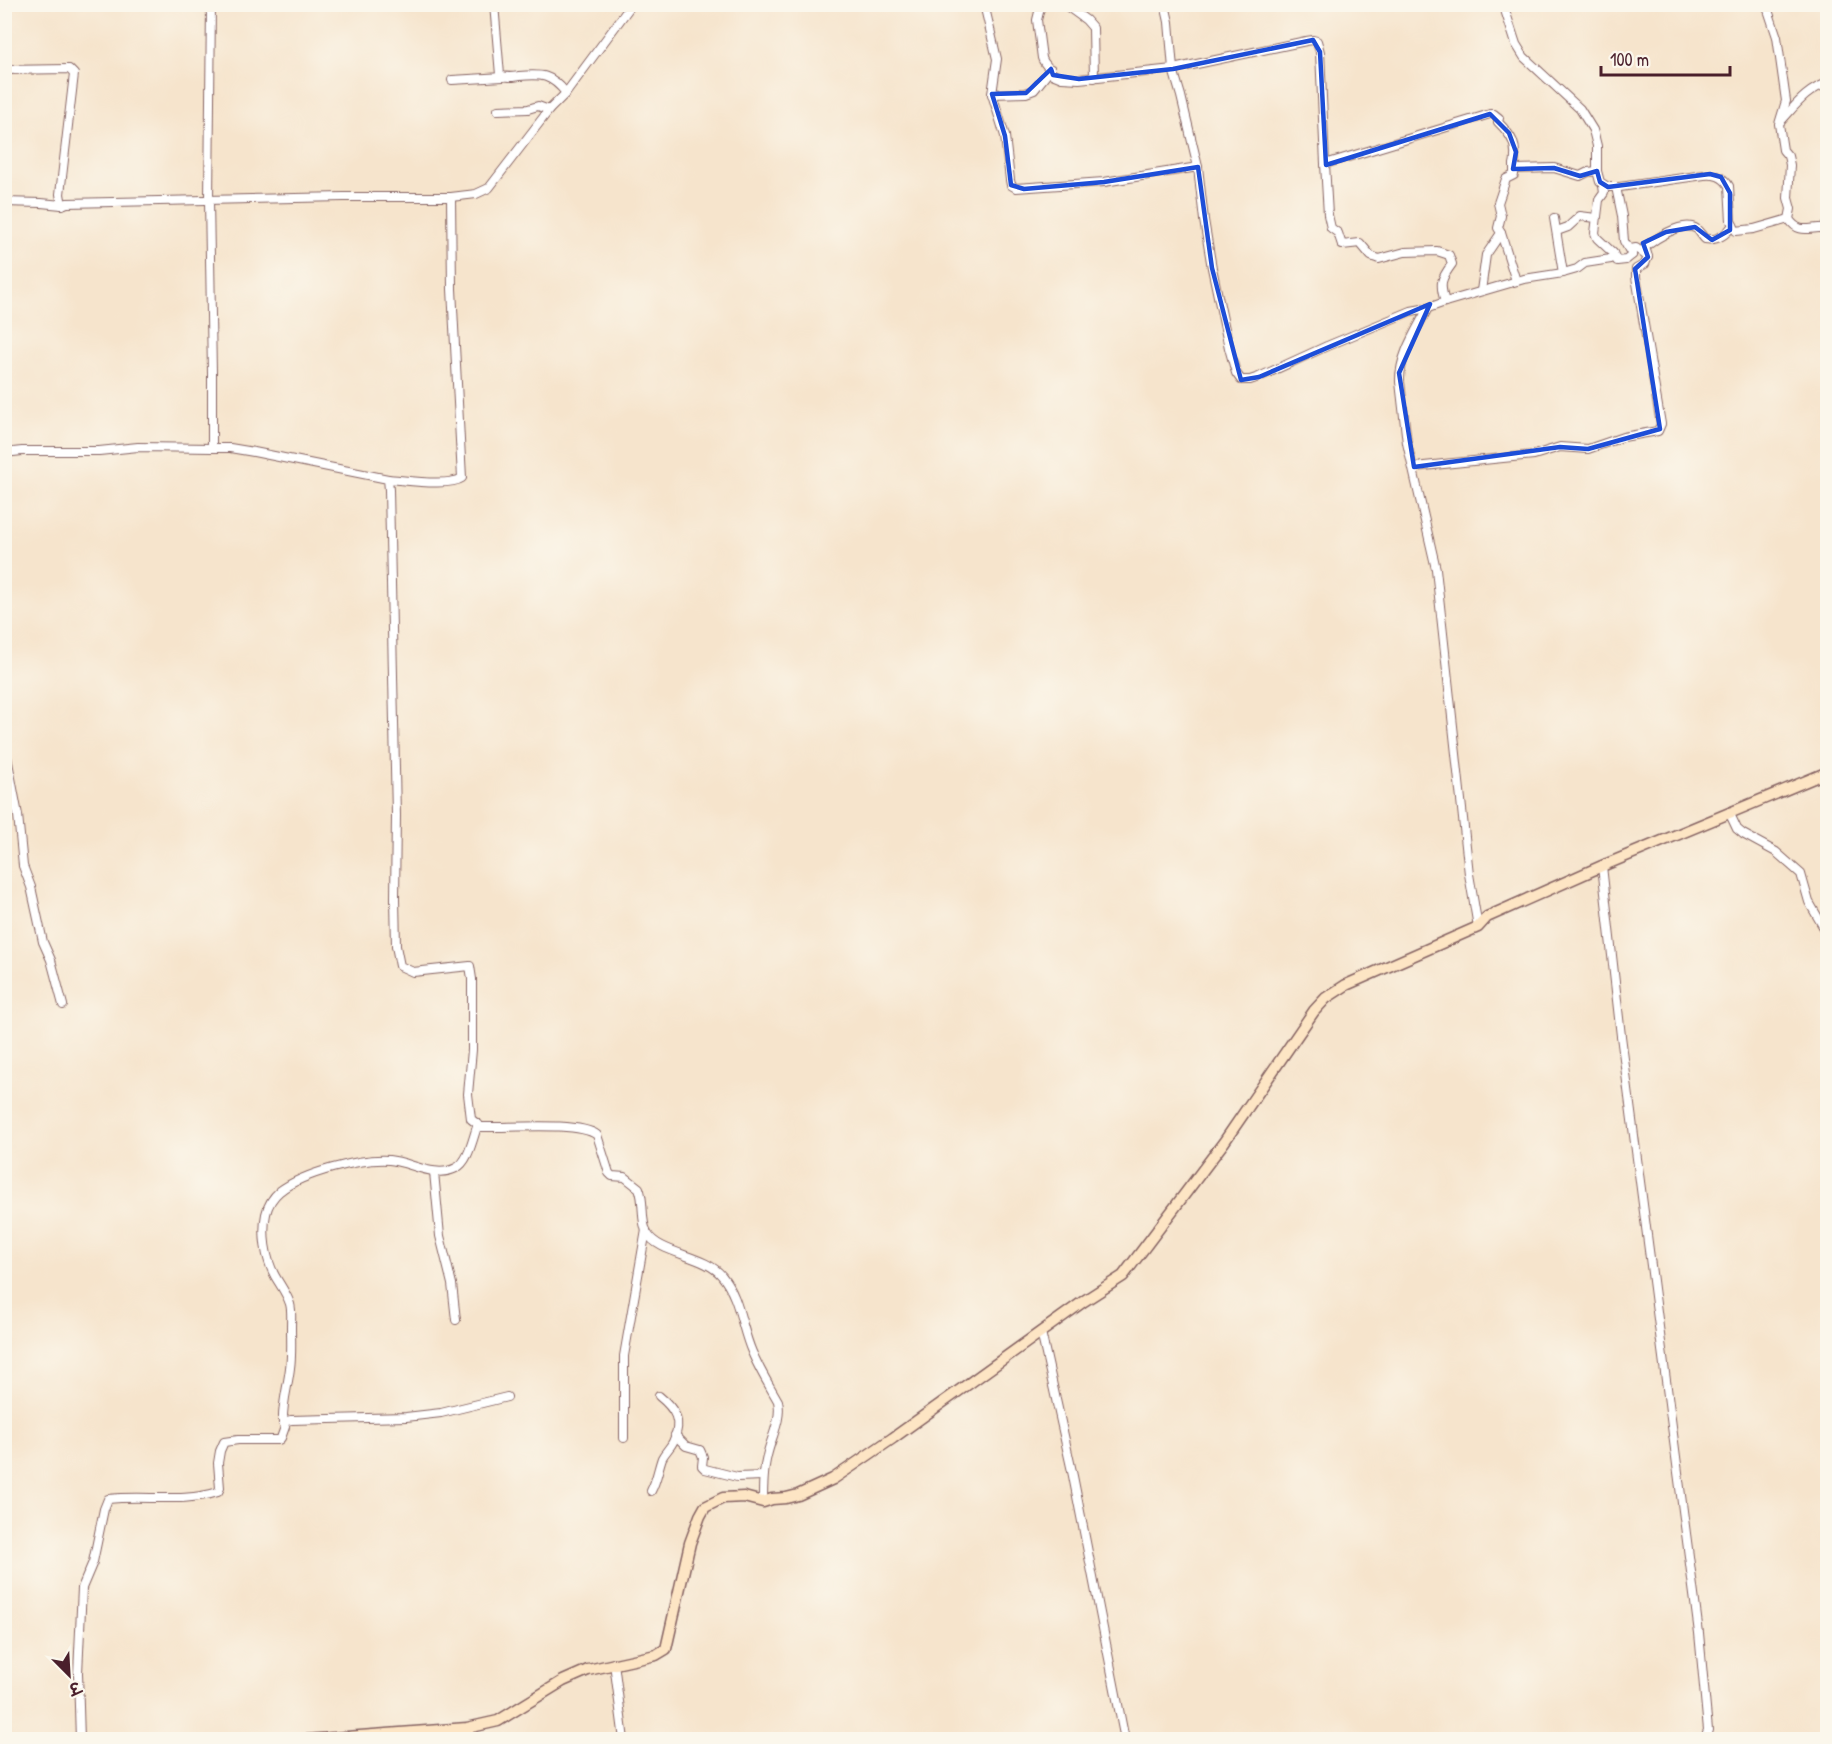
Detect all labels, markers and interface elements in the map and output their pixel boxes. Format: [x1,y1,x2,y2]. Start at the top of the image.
scale bar [1601,39,1730,77]
text: 100 m [1610,47,1649,72]
north arrow [39,1645,99,1705]
text: उ [65,1676,86,1701]

